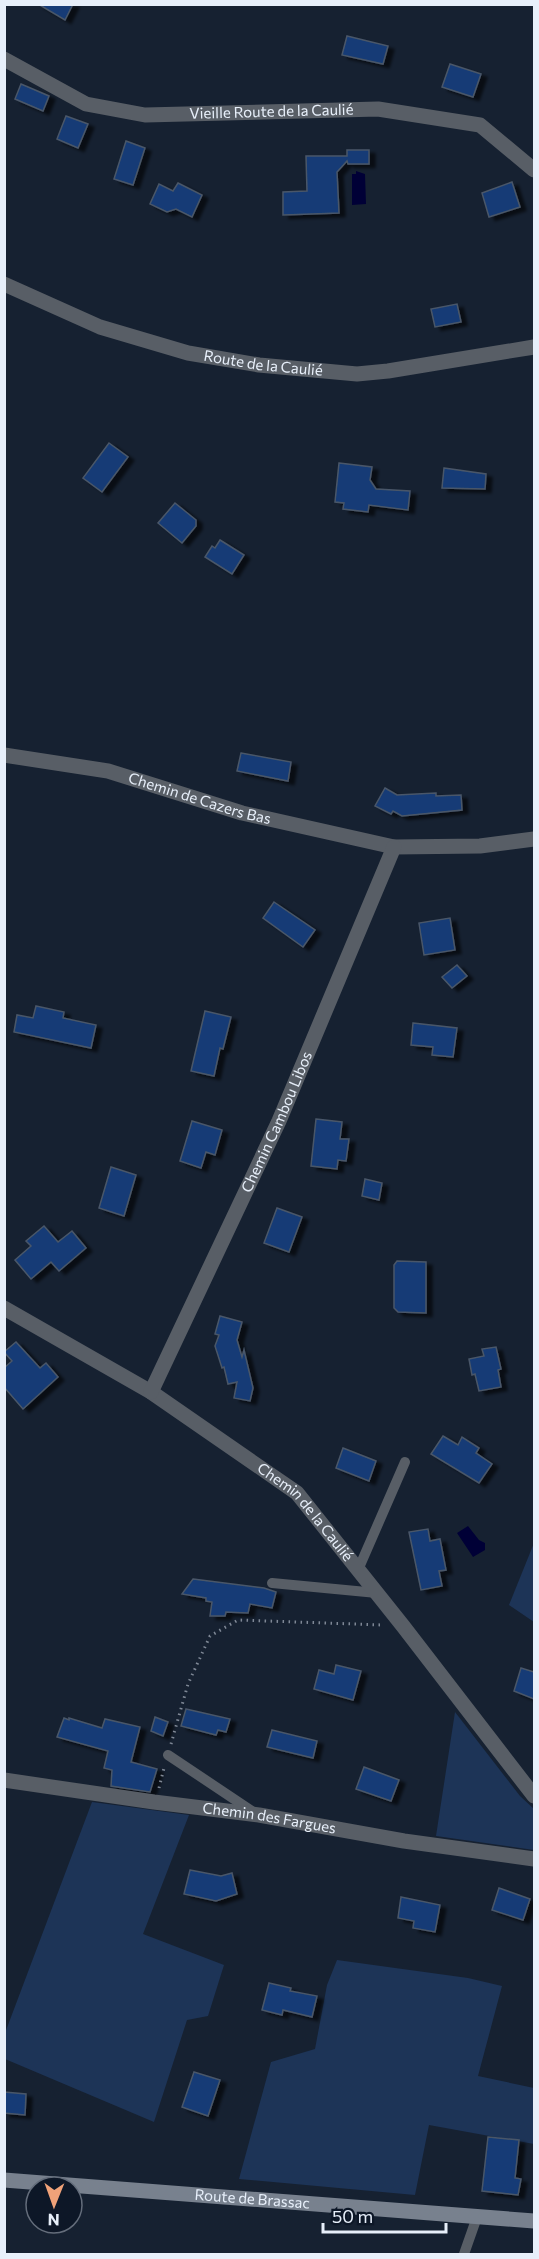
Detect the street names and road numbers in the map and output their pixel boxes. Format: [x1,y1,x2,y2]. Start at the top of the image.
street label: Vieille Route de la Caulié [189,100,354,122]
street label: Route de la Caulié [203,346,324,379]
street label: Chemin de Cazers Bas [126,768,273,827]
street label: Chemin Cambou Libos [237,1048,315,1195]
street label: Chemin de la Caulié [254,1458,358,1564]
street label: Chemin des Fargues [202,1798,338,1837]
street label: Route de Brassac [194,2185,311,2212]

